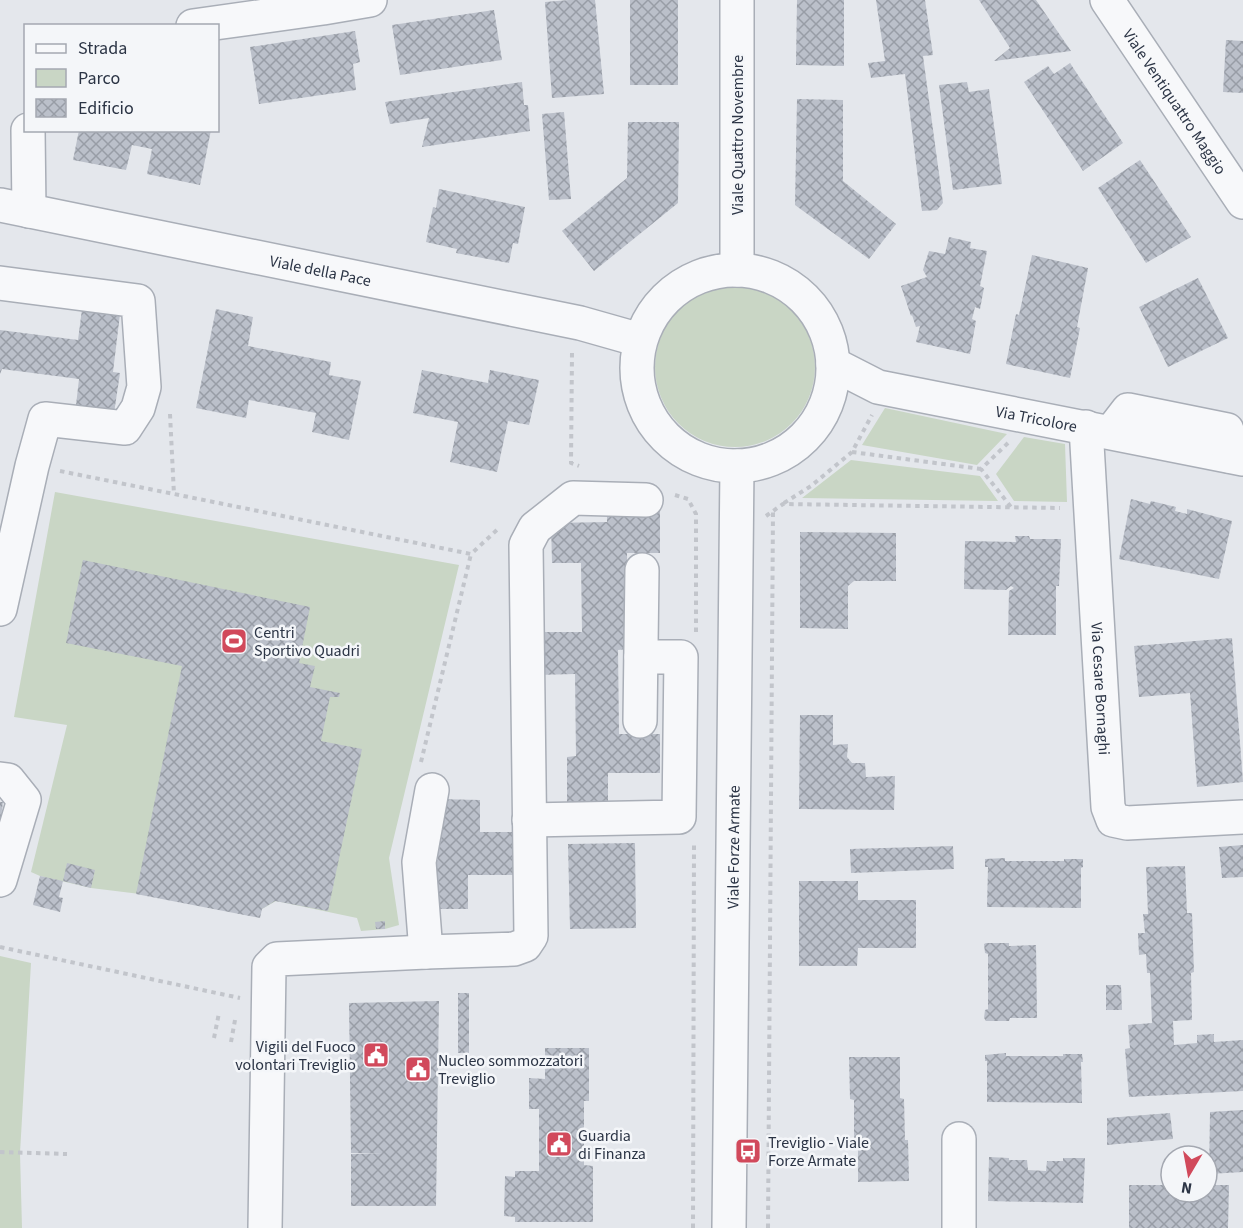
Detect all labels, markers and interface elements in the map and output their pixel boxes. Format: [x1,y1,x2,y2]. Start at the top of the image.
legend [24,24,219,132]
street label: Viale Ventiquattro Maggio [1117,25,1231,179]
text: Strada [78,36,127,61]
street label: Viale Quattro Novembre [727,55,749,215]
text: Parco [78,66,120,91]
text: Edificio [78,96,134,121]
street label: Viale della Pace [268,250,373,292]
street label: Via Tricolore [994,400,1079,438]
place label: Centri Sportivo Quadri [254,622,360,662]
street label: Via Cesare Bornaghi [1085,622,1115,756]
sports icon: Centri Sportivo Quadri [219,626,249,656]
street label: Viale Forze Armate [722,785,746,909]
place label: Vigili del Fuoco volontari Treviglio [235,1036,356,1076]
public building icon: Vigili del Fuoco volontari Treviglio [361,1040,391,1070]
place label: Nucleo sommozzatori Treviglio [438,1050,583,1090]
public building icon: Nucleo sommozzatori Treviglio [403,1054,433,1084]
place label: Guardia di Finanza [578,1125,646,1165]
public building icon: Guardia di Finanza [544,1129,574,1159]
place label: Treviglio - Viale Forze Armate [768,1132,869,1172]
bus stop icon: Treviglio - Viale Forze Armate [733,1136,763,1166]
north arrow [1159,1144,1219,1204]
text: N [1179,1176,1194,1200]

